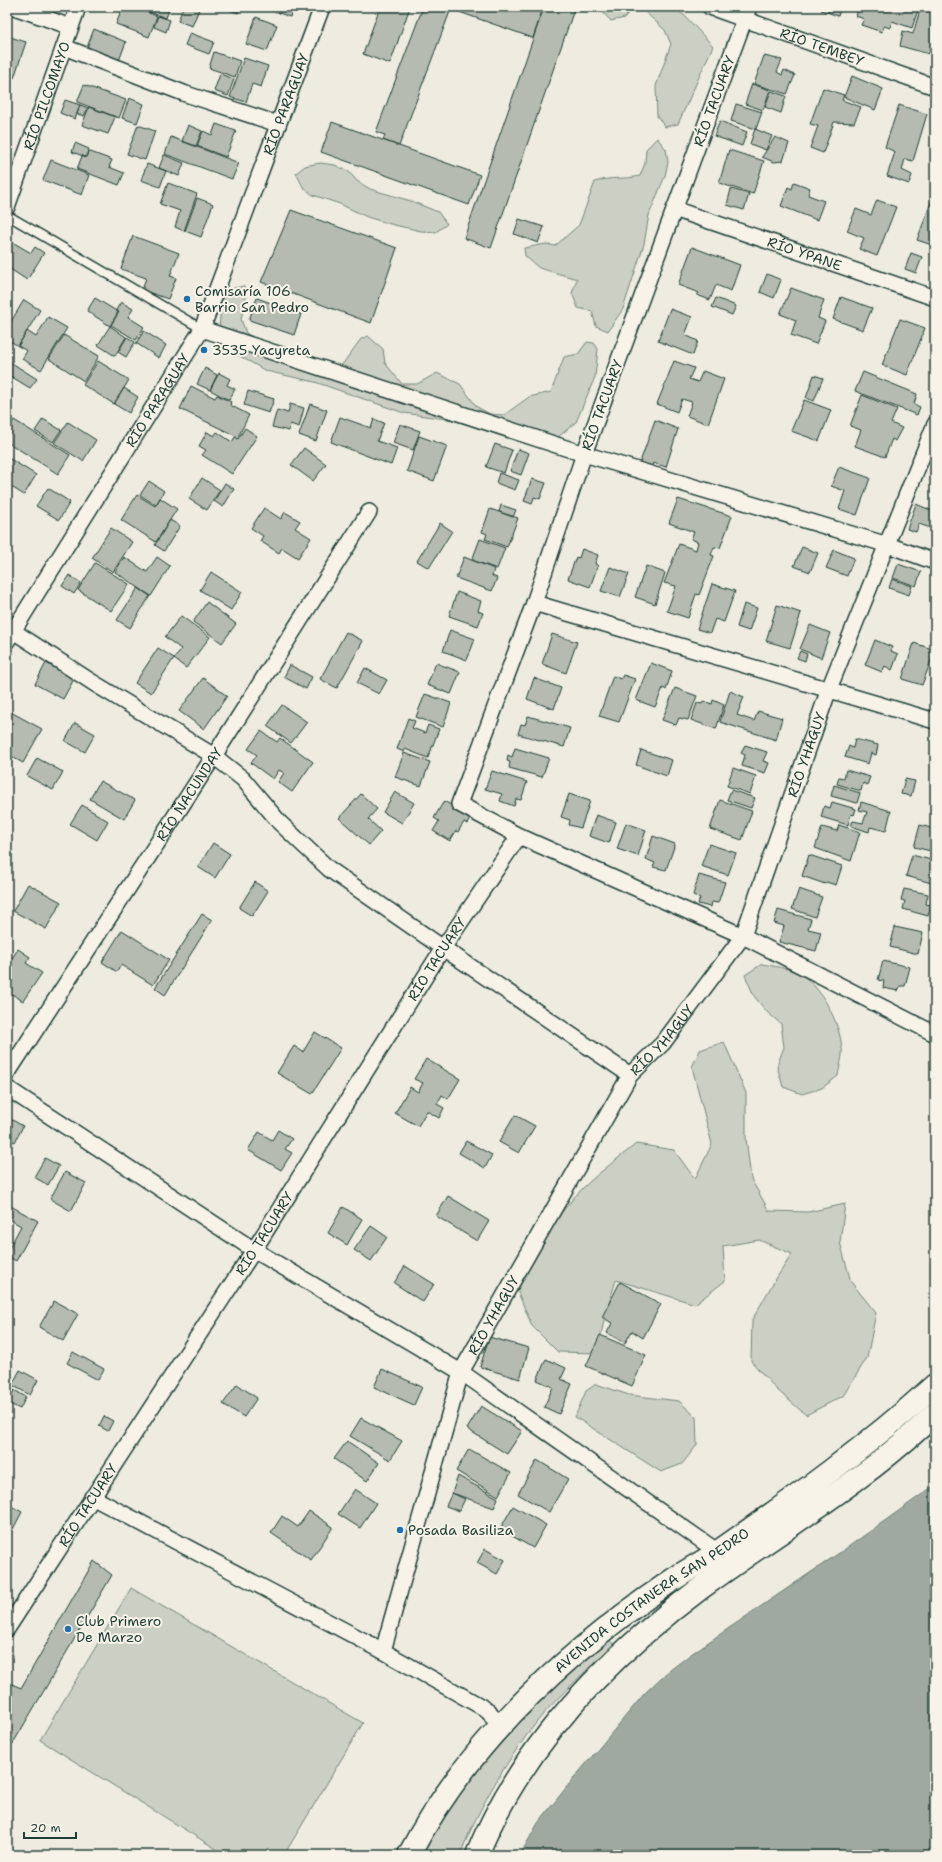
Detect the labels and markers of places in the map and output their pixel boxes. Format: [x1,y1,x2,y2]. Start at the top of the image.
place label: Comisaría 106 Barrio San Pedro [195,282,309,316]
marker: Comisaría 106 Barrio San Pedro [182,294,192,304]
place label: 3535 Yacyreta [212,341,310,359]
marker: 3535 Yacyreta [199,345,209,355]
place label: Posada Basiliza [408,1521,514,1539]
marker: Posada Basiliza [395,1525,405,1535]
place label: Club Primero De Marzo [76,1612,161,1646]
marker: Club Primero De Marzo [63,1624,73,1634]

